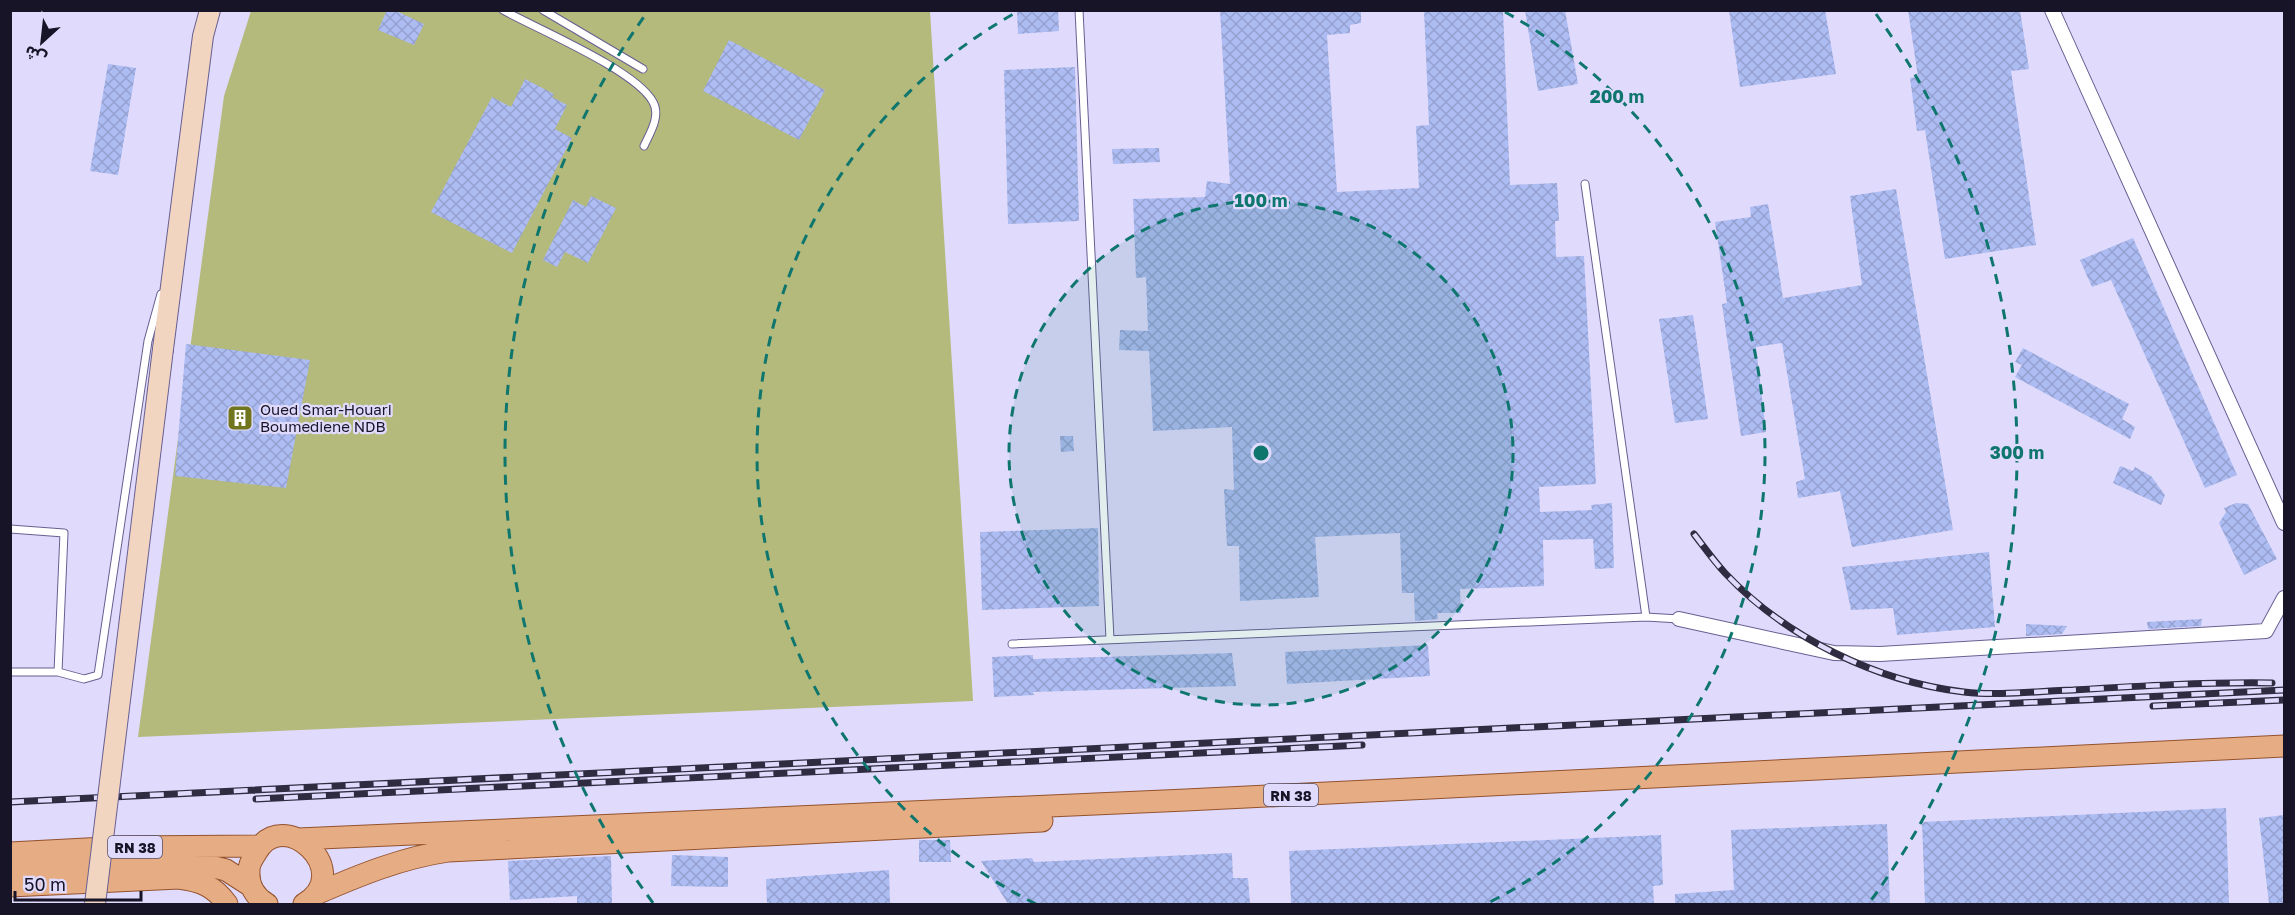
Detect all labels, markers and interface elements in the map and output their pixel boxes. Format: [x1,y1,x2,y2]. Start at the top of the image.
north arrow [12,12,72,72]
text: ش [21,41,49,69]
text: 200 m [1590,85,1644,107]
text: 100 m [1235,189,1287,211]
place label: Oued Smar-Houari Boumediene NDB [260,400,392,435]
building icon: Oued Smar-Houari Boumediene NDB [225,403,255,433]
text: 300 m [1990,441,2044,463]
centre of rings [1251,443,1271,463]
road number: RN 38 [1264,784,1318,806]
road number: RN 38 [108,836,162,858]
scale bar [15,864,141,902]
text: 50 m [24,873,66,895]

